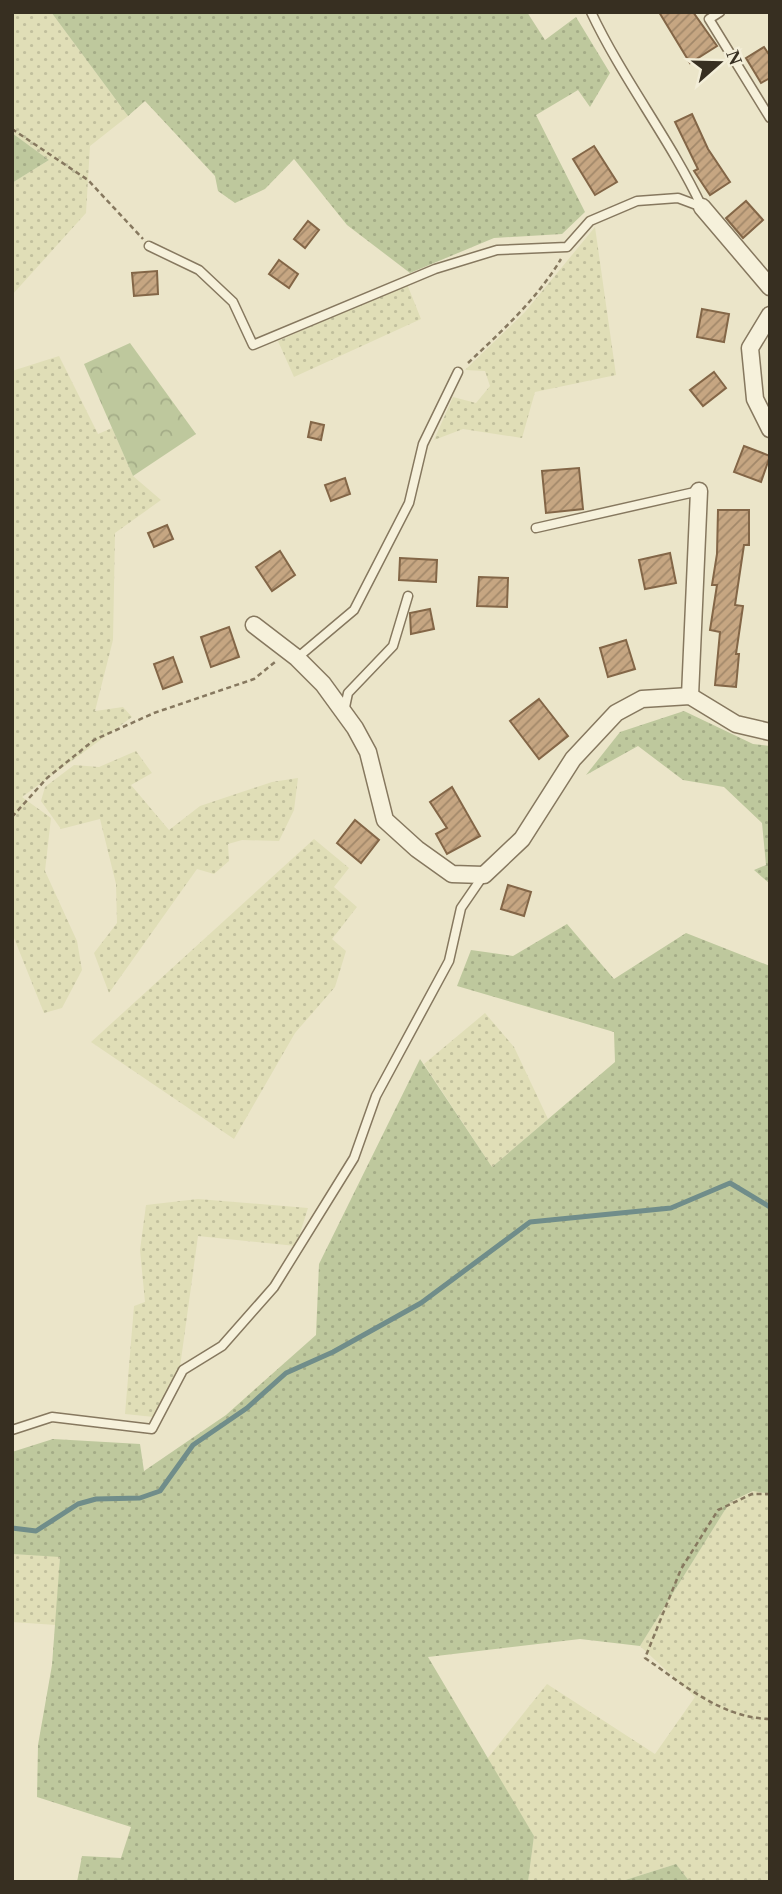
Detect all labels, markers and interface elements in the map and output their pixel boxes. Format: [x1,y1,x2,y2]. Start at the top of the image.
north arrow [684,28,754,98]
text: N [722,47,747,68]

